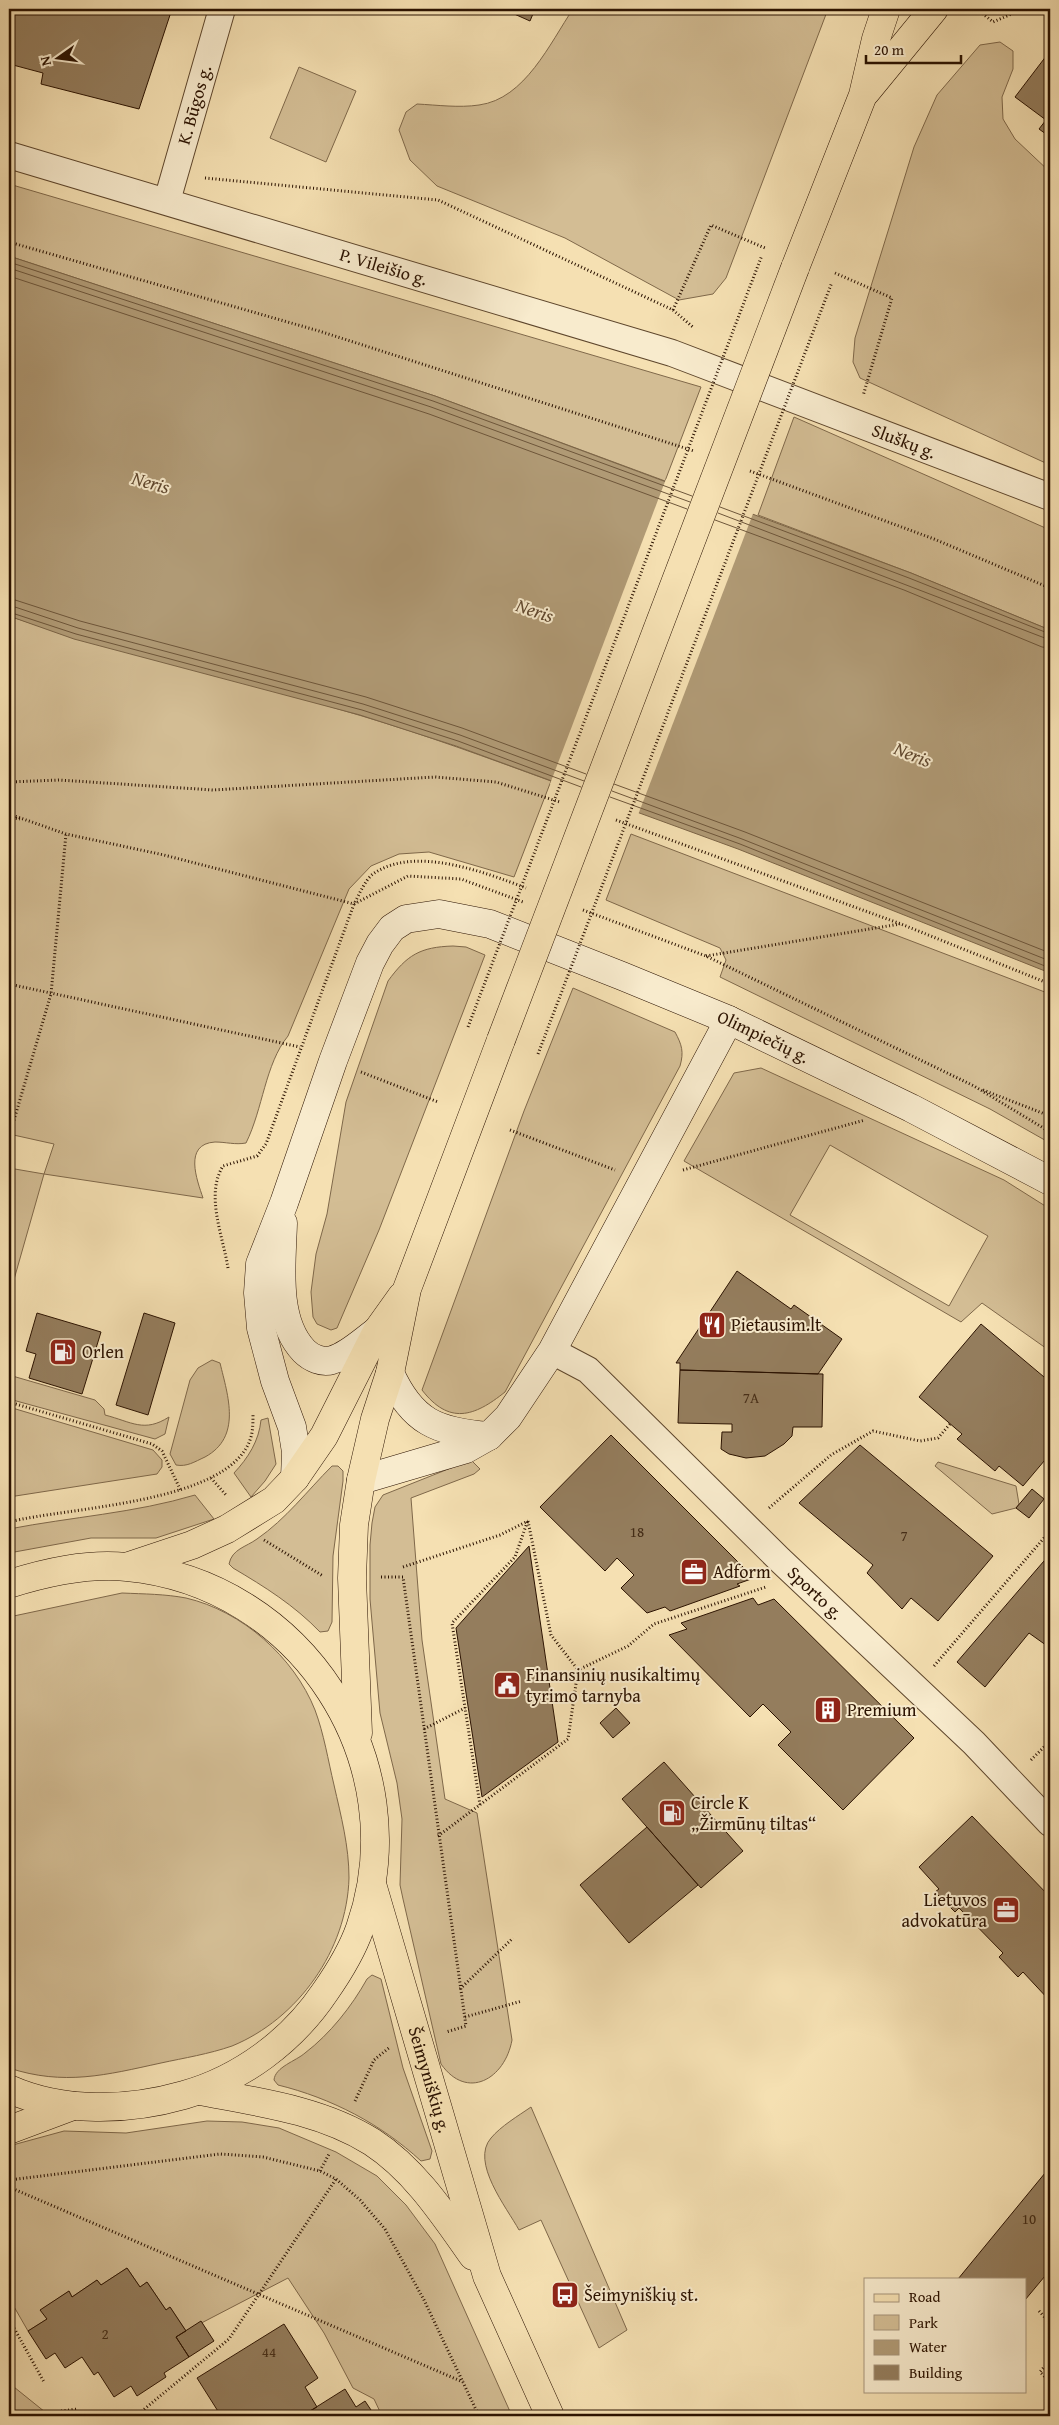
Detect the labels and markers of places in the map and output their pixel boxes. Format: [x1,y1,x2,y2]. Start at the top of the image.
restaurant icon: Pietausim.lt [697,1310,727,1340]
place label: Pietausim.lt [731,1311,822,1338]
fuel station icon: Orlen [48,1337,78,1367]
place label: Orlen [82,1338,124,1365]
office icon: Adform [679,1557,709,1587]
place label: Adform [713,1558,771,1585]
place label: Finansinių nusikaltimų tyrimo tarnyba [526,1661,700,1709]
public building icon: Finansinių nusikaltimų tyrimo tarnyba [492,1670,522,1700]
building icon: Premium [813,1695,843,1725]
place label: Premium [847,1696,917,1723]
place label: Circle K „Žirmūnų tiltas“ [691,1789,816,1837]
fuel station icon: Circle K „Žirmūnų tiltas“ [657,1798,687,1828]
place label: Lietuvos advokatūra [902,1886,987,1934]
office icon: Lietuvos advokatūra [991,1895,1021,1925]
bus stop icon: Šeimyniškių st. [550,2280,580,2310]
place label: Šeimyniškių st. [584,2281,698,2308]

